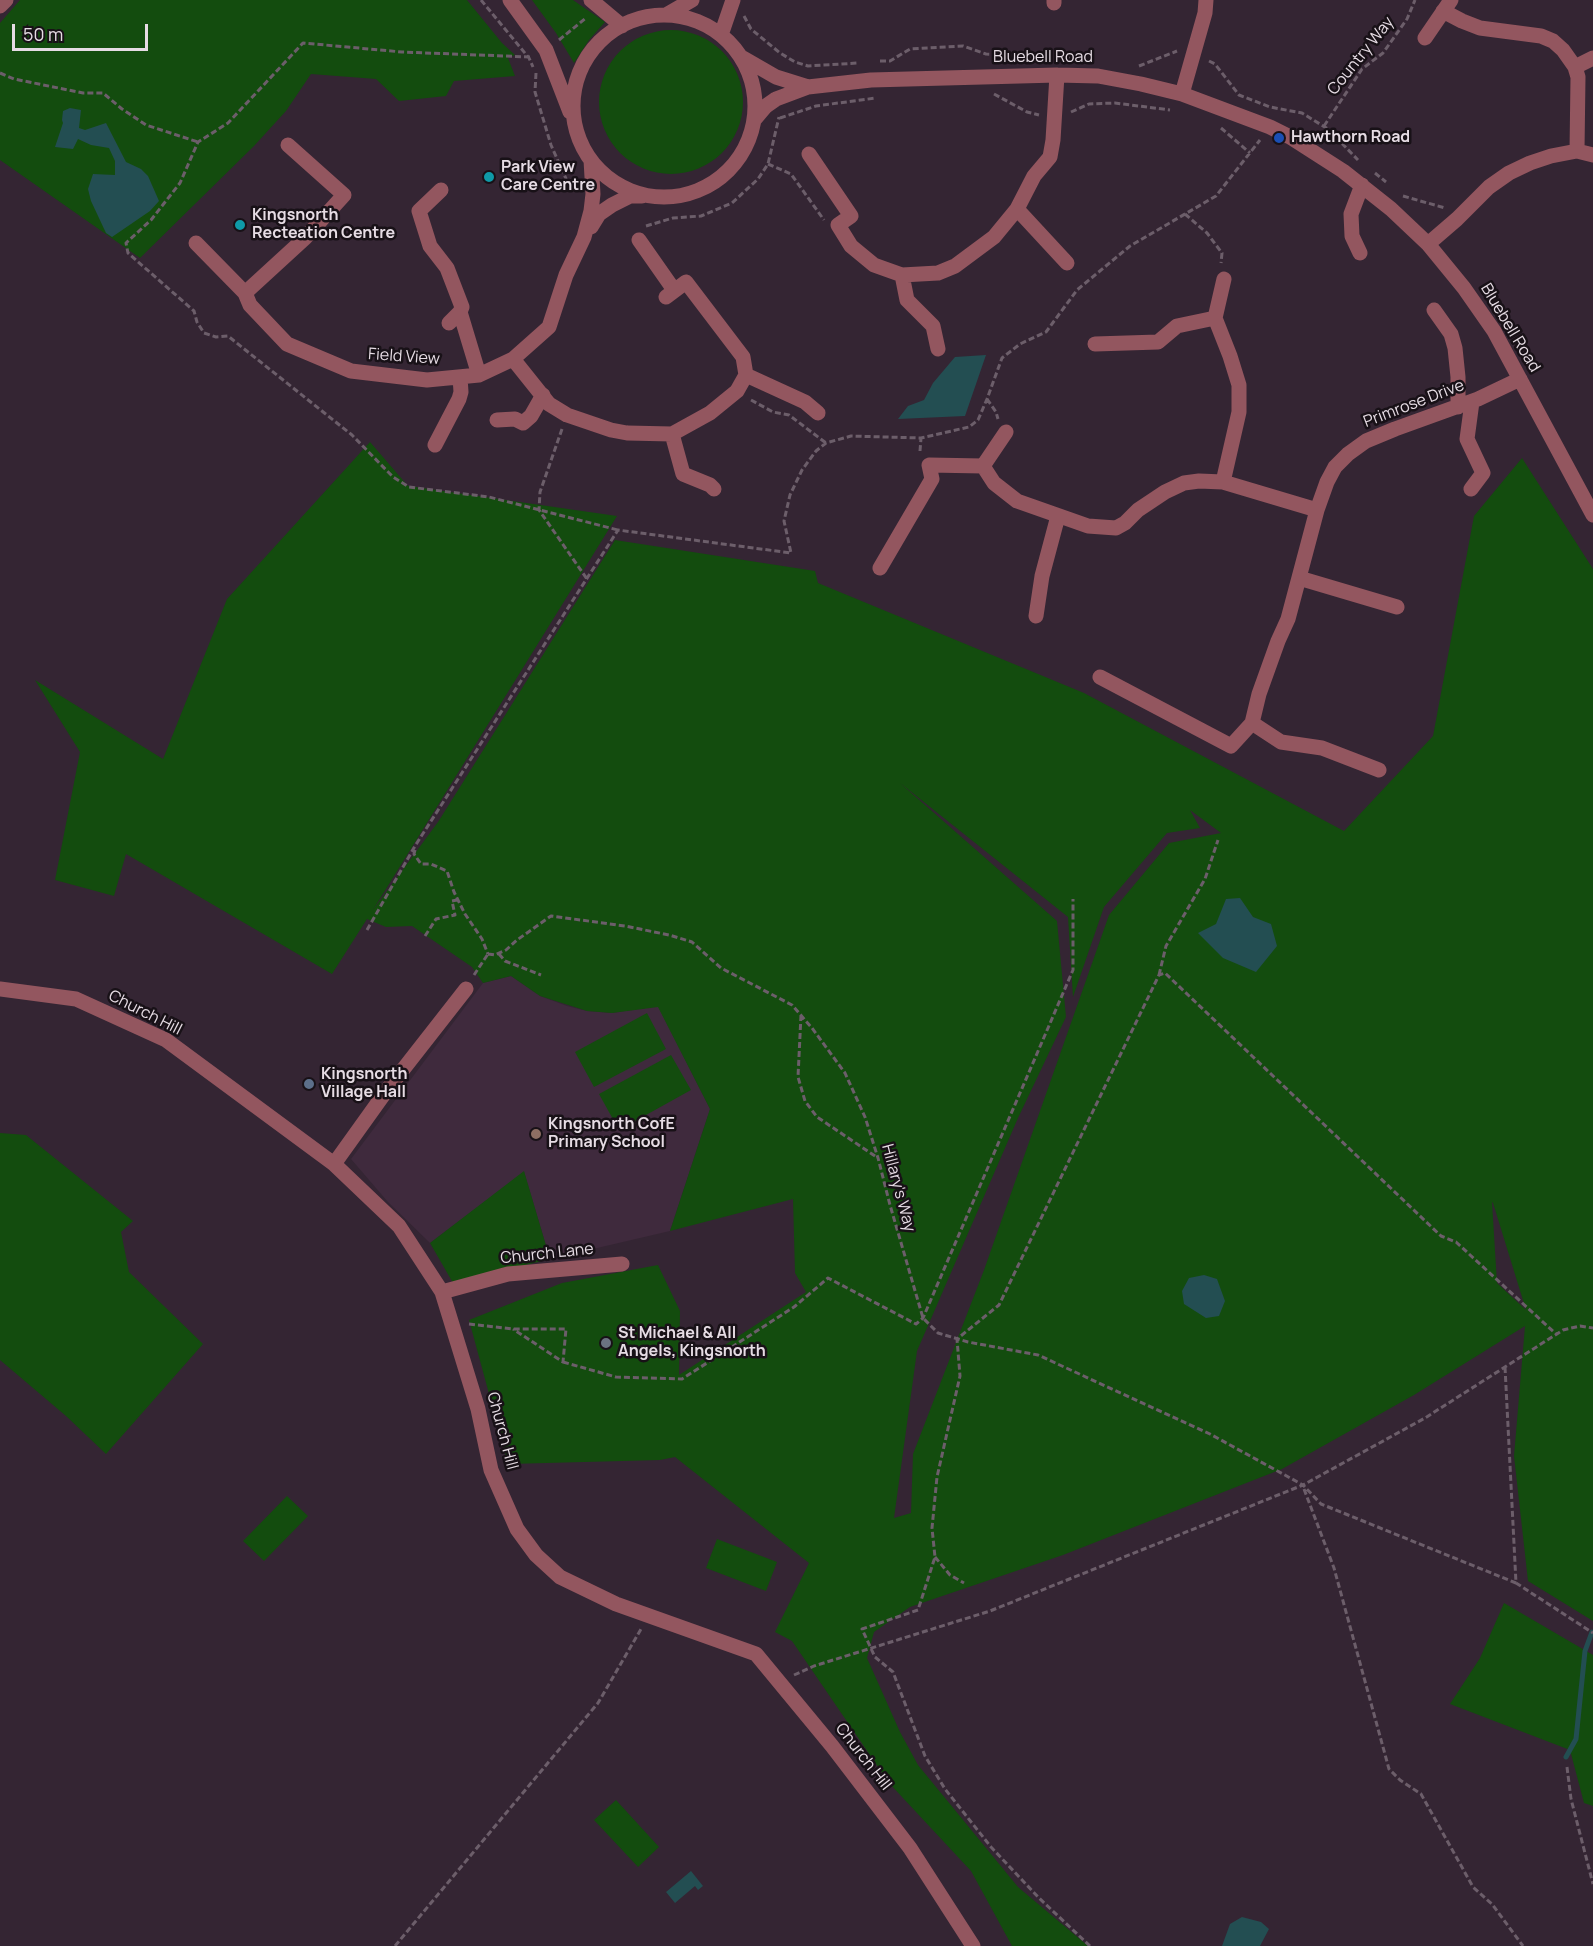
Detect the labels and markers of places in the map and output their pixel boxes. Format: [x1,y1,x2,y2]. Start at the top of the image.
place label: Hawthorn Road [1291,128,1410,148]
marker: Hawthorn Road [1272,131,1286,145]
place label: Park View Care Centre [501,158,595,196]
marker: Park View Care Centre [482,170,496,184]
place label: Kingsnorth Recteation Centre [252,206,395,244]
marker: Kingsnorth Recteation Centre [233,218,247,232]
place label: Kingsnorth Village Hall [321,1065,407,1103]
marker: Kingsnorth Village Hall [302,1077,316,1091]
place label: Kingsnorth CofE Primary School [548,1115,675,1153]
marker: Kingsnorth CofE Primary School [529,1127,543,1141]
place label: St Michael & All Angels, Kingsnorth [618,1324,766,1362]
marker: St Michael & All Angels, Kingsnorth [599,1336,613,1350]

